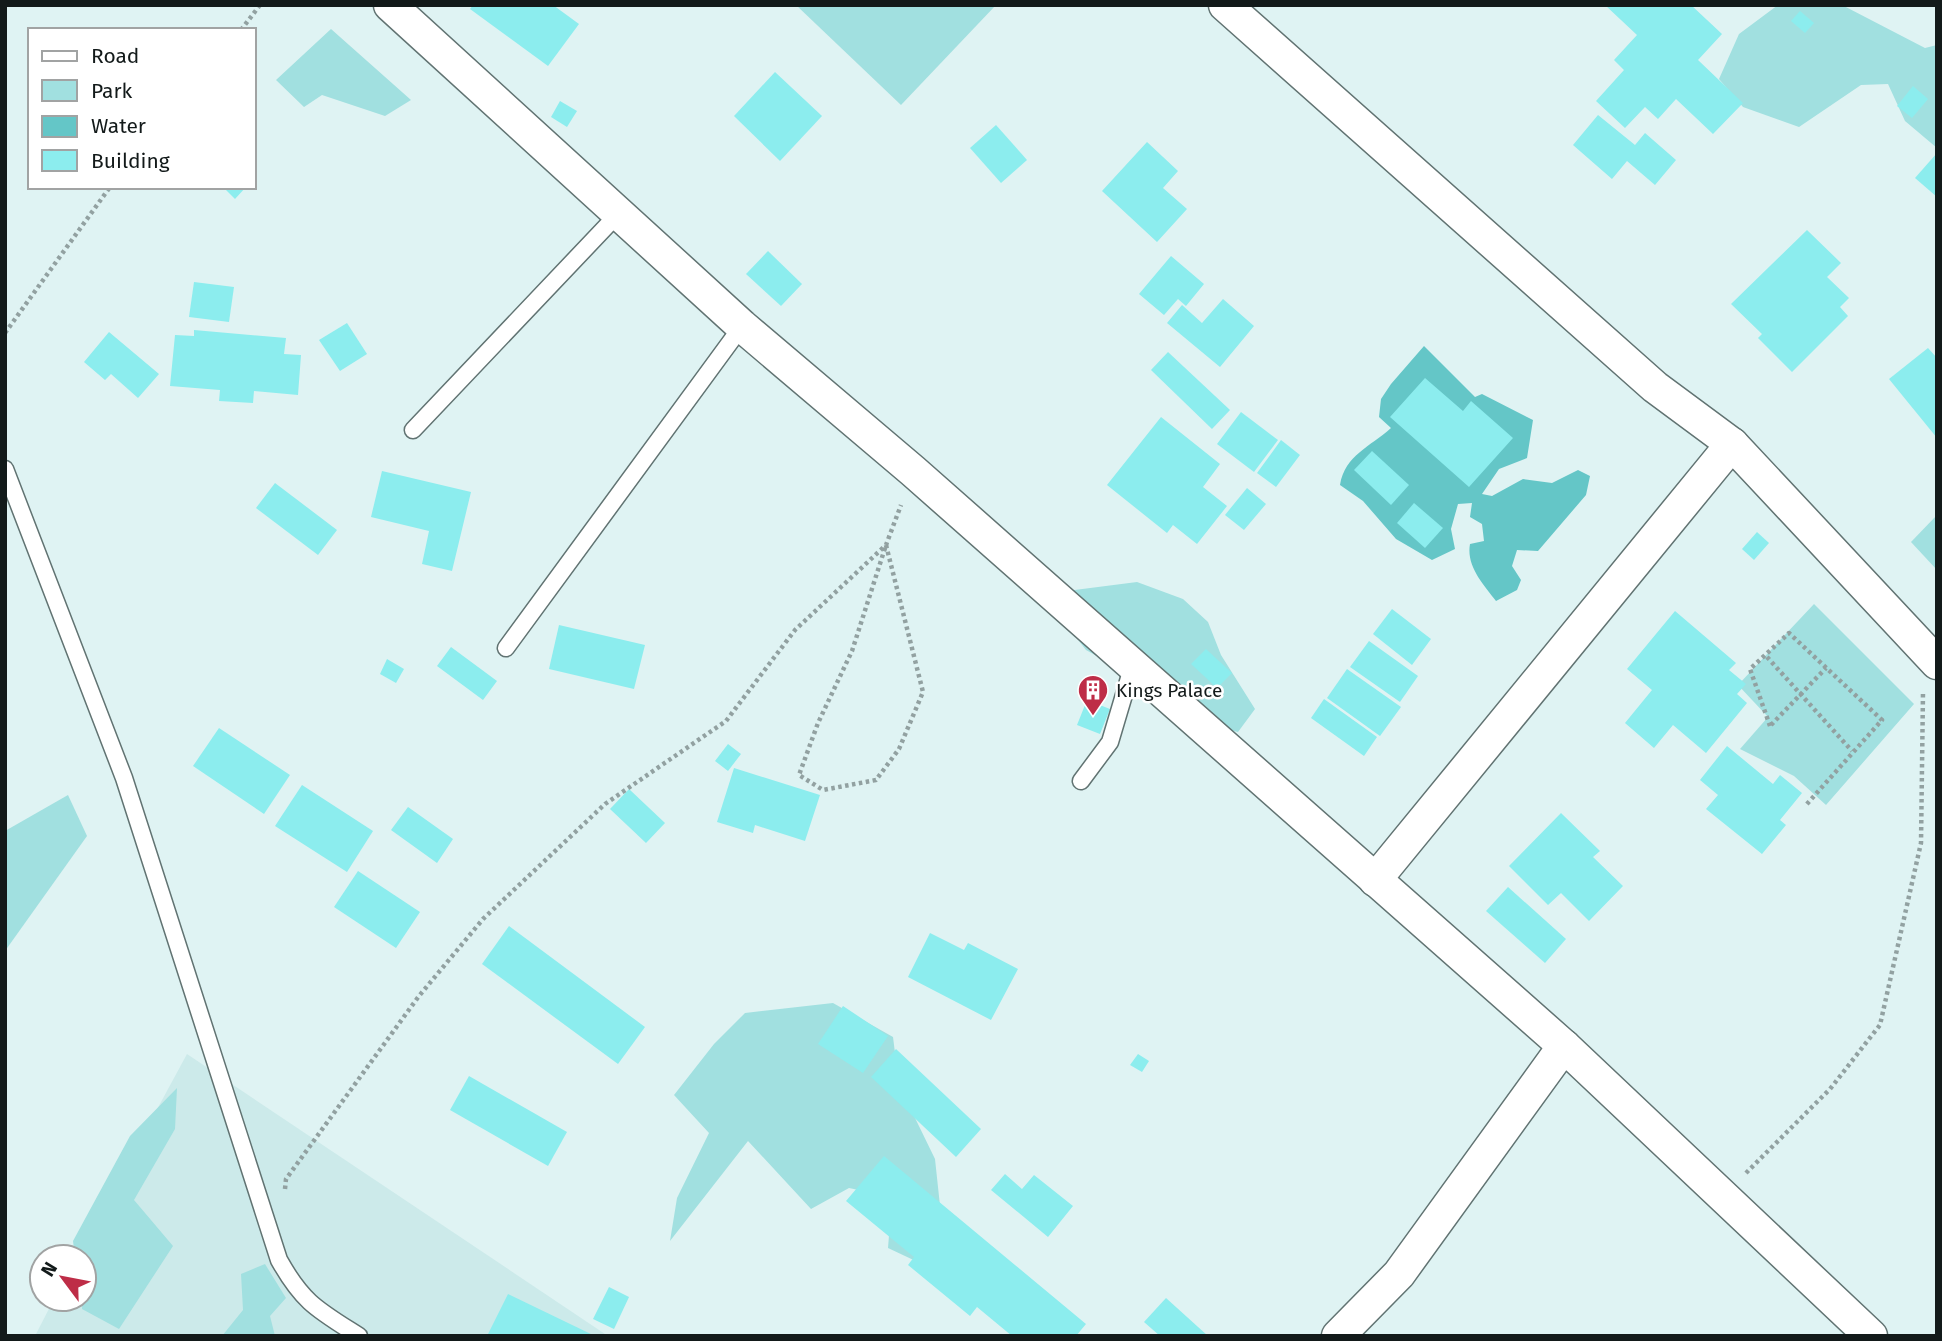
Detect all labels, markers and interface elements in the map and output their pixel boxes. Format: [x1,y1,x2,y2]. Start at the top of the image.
legend [28,28,256,189]
text: Road [91,43,139,69]
text: Park [91,78,133,104]
text: Water [91,113,146,139]
text: Building [91,148,170,174]
building icon: Kings Palace [1076,673,1110,717]
place label: Kings Palace [1116,679,1222,702]
north arrow [28,1243,98,1313]
text: N [36,1258,62,1281]

